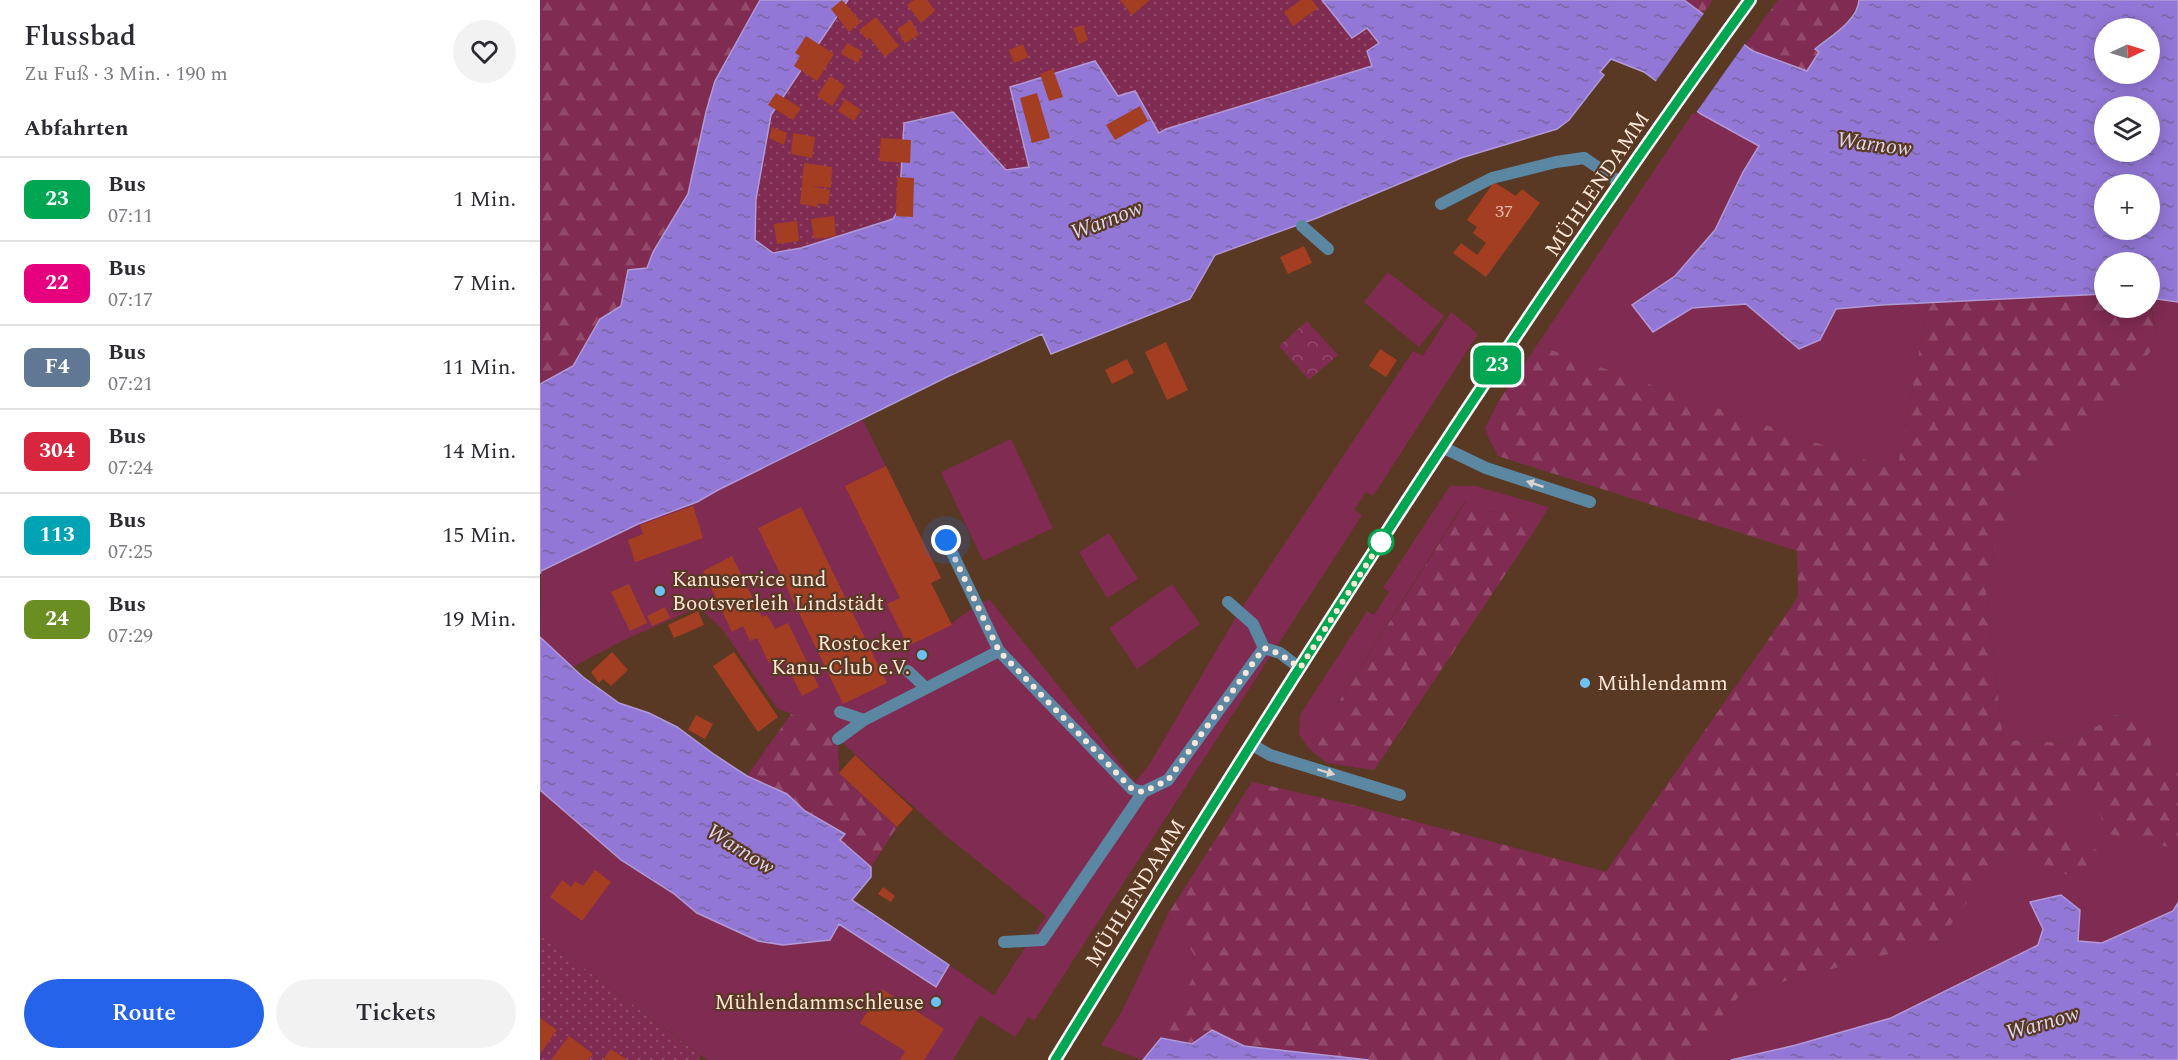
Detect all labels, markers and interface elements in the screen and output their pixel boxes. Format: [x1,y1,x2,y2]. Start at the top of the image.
text: Flussbad [24,15,136,58]
north arrow [2094,18,2160,84]
map controls [2094,18,2160,318]
button: heart [453,20,516,83]
text: Zu Fuß · 3 Min. · 190 m [24,59,228,89]
button: layers [2094,96,2160,162]
street label: MÜHLENDAMM [1537,106,1658,264]
text: Abfahrten [24,112,129,145]
water label: Warnow [1834,124,1914,166]
text: Bus [108,168,146,201]
button: + [2094,174,2160,240]
text: 23 [45,183,69,215]
text: 1 Min. [453,183,516,216]
water label: Warnow [1065,191,1148,249]
house number: 37 [1495,198,1513,225]
text: 07:11 [108,201,153,231]
text: Bus [108,252,146,285]
button: − [2094,252,2160,318]
text: 22 [45,267,69,299]
text: 7 Min. [453,267,516,300]
text: 07:17 [108,285,153,315]
text: Bus [108,336,146,369]
line badge: 23 [1470,346,1524,385]
text: 23 [1485,349,1509,381]
text: F4 [44,351,70,383]
text: 11 Min. [442,351,516,384]
text: 07:21 [108,369,153,399]
text: Bus [108,420,146,453]
text: 304 [39,435,75,467]
text: 14 Min. [442,435,516,468]
text: 07:24 [108,453,153,483]
one-way arrow [1526,479,1544,488]
text: Bus [108,504,146,537]
text: 113 [39,519,75,551]
text: 15 Min. [442,519,516,552]
your location [931,525,961,555]
unlabelled marker [1368,529,1394,555]
text: 07:25 [108,537,153,567]
place label: Kanuservice und Bootsverleih Lindstädt [672,564,884,620]
marker: Kanuservice und Bootsverleih Lindstädt [653,584,667,598]
text: Bus [108,588,146,621]
text: 24 [45,603,69,635]
text: 19 Min. [442,603,516,636]
text: 07:29 [108,621,153,651]
place label: Rostocker Kanu-Club e.V. [771,628,910,684]
marker: Rostocker Kanu-Club e.V. [915,648,929,662]
place label: Mühlendamm [1597,668,1728,700]
marker: Mühlendamm [1578,676,1592,690]
one-way arrow [1317,768,1335,777]
street label: MÜHLENDAMM [1077,813,1194,974]
water label: Warnow [700,815,781,883]
button: Route [24,979,264,1048]
button: Tickets [276,979,516,1048]
place label: Mühlendammschleuse [714,987,924,1019]
marker: Mühlendammschleuse [929,995,943,1009]
water label: Warnow [2002,997,2084,1050]

